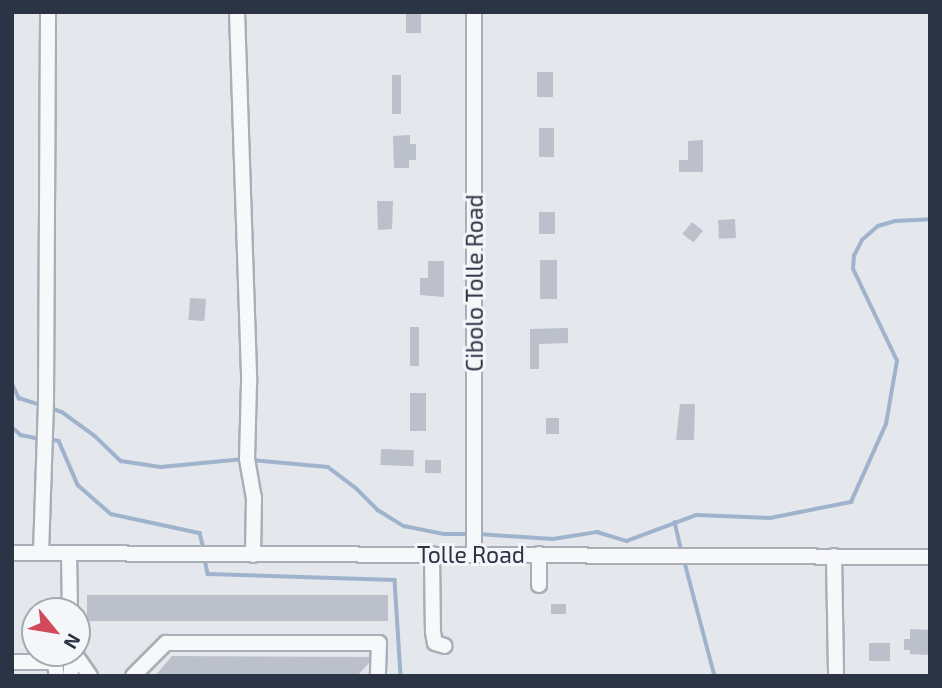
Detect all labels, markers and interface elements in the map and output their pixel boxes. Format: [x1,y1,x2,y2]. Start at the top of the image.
street label: Cibolo Tolle Road [460,194,488,372]
street label: Tolle Road [417,540,525,568]
north arrow [21,597,91,667]
text: N [59,630,86,653]

